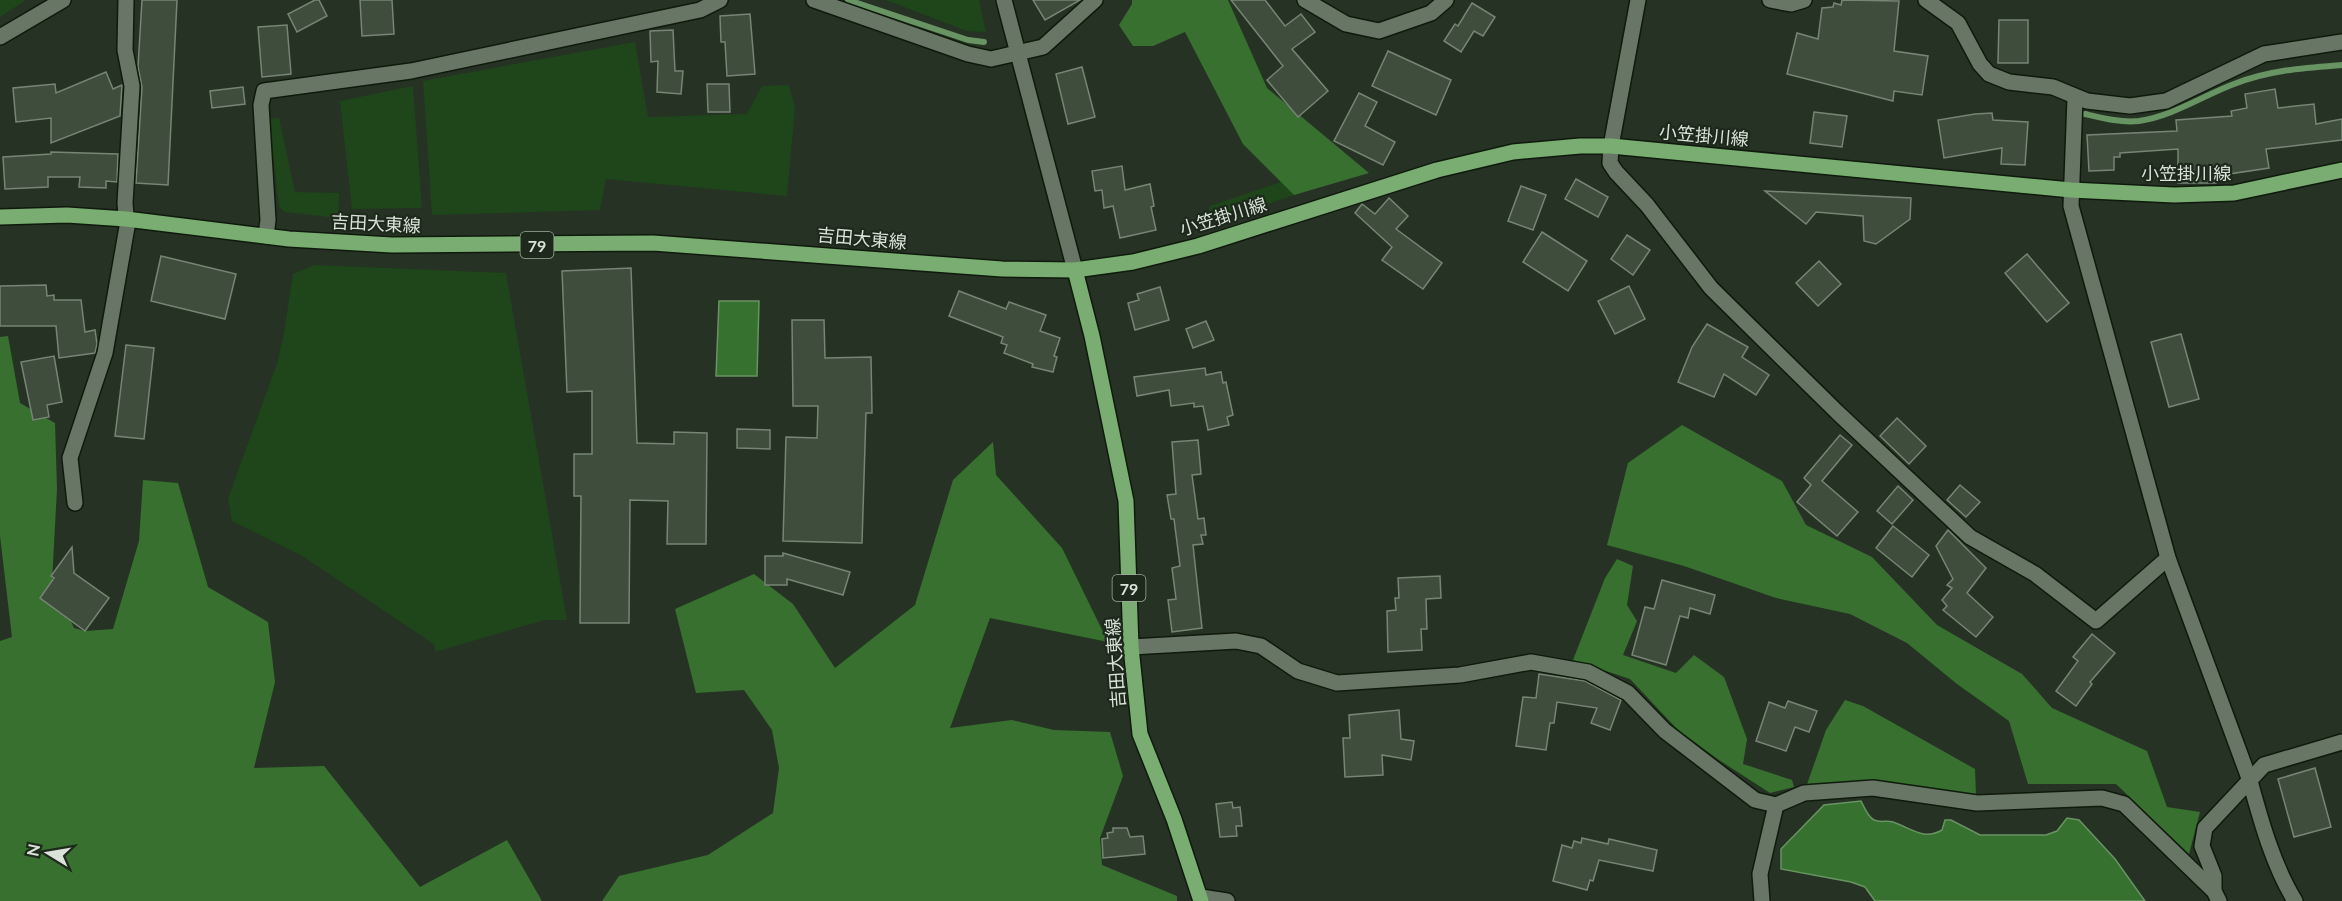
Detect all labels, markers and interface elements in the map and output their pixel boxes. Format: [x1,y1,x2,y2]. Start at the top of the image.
street label: 小笠掛川線 [1658,120,1750,150]
street label: 小笠掛川線 [2141,162,2231,184]
street label: 小笠掛川線 [1177,192,1269,240]
street label: 吉田大東線 [330,210,422,236]
street label: 吉田大東線 [816,223,908,253]
road number: 79 [520,232,554,258]
road number: 79 [1112,575,1146,601]
street label: 吉田大東線 [1101,617,1129,709]
north arrow [18,823,78,883]
text: N [22,842,43,858]

